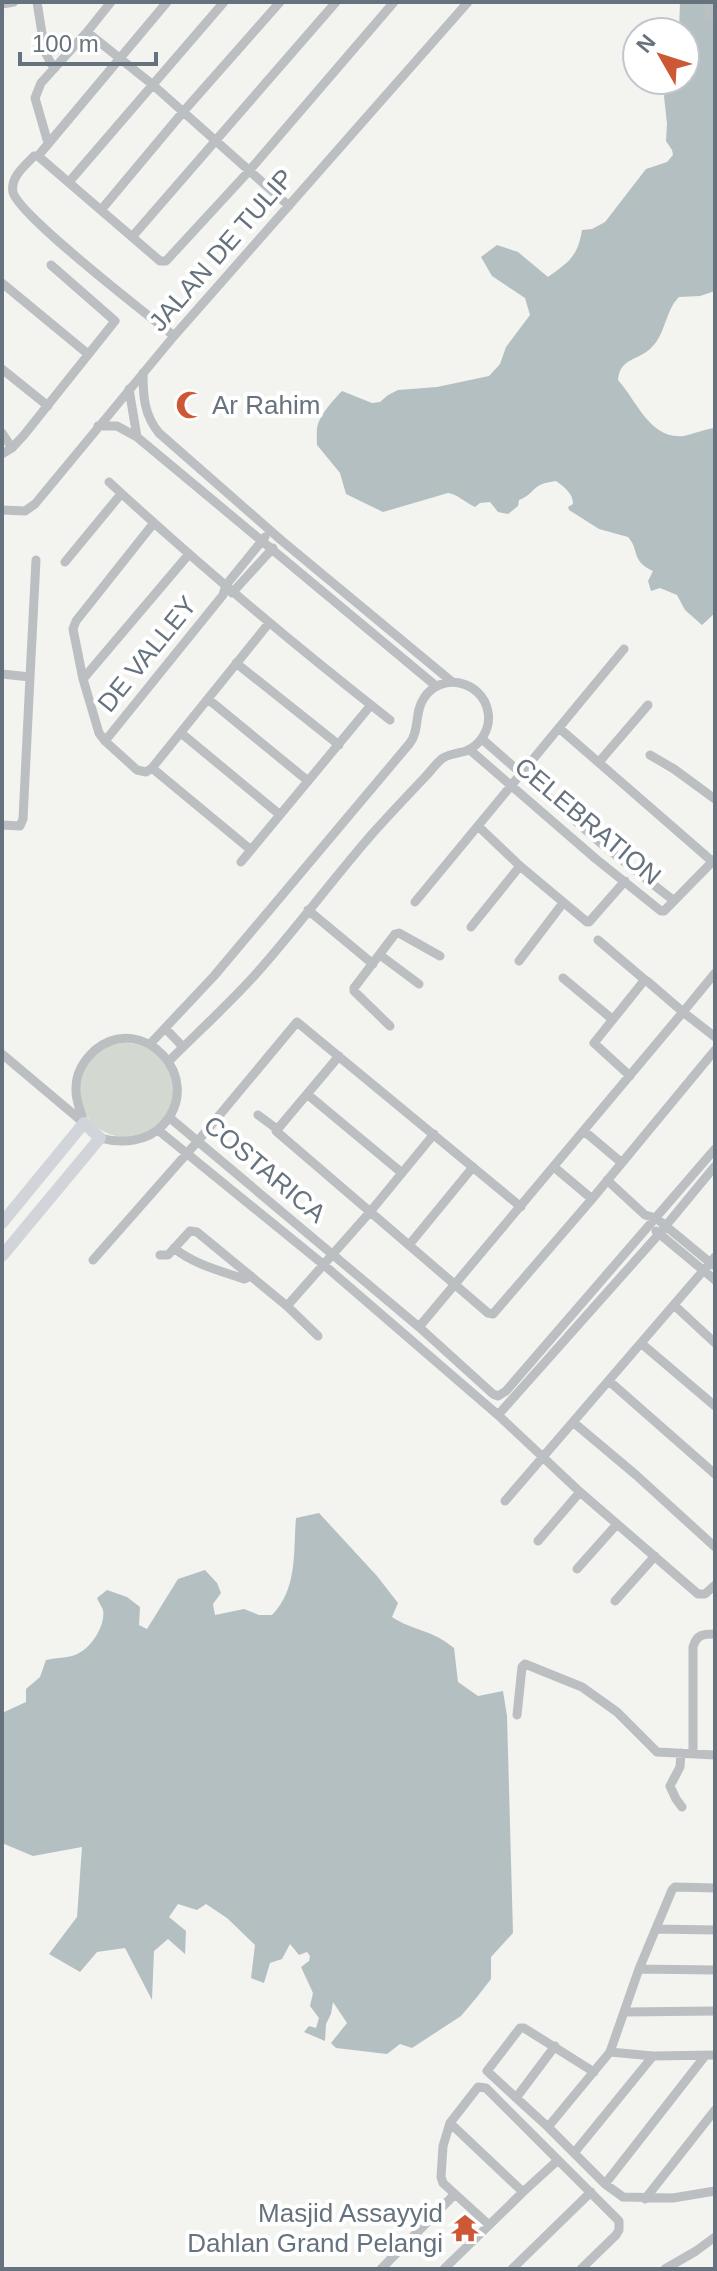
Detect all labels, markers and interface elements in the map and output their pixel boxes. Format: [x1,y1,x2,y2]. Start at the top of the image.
scale bar [20,16,156,66]
north arrow [621,16,701,96]
text: 100 m [32,30,99,57]
text: N [631,30,661,58]
street label: JALAN DE TULIP [143,163,299,337]
mosque icon: Ar Rahim [175,390,205,420]
place label: Ar Rahim [212,390,320,420]
street label: DE VALLEY [91,590,203,718]
street label: CELEBRATION [509,751,667,891]
street label: COSTARICA [198,1109,333,1229]
place label: Masjid Assayyid Dahlan Grand Pelangi [187,2198,443,2258]
temple icon: Masjid Assayyid Dahlan Grand Pelangi [450,2213,480,2243]

